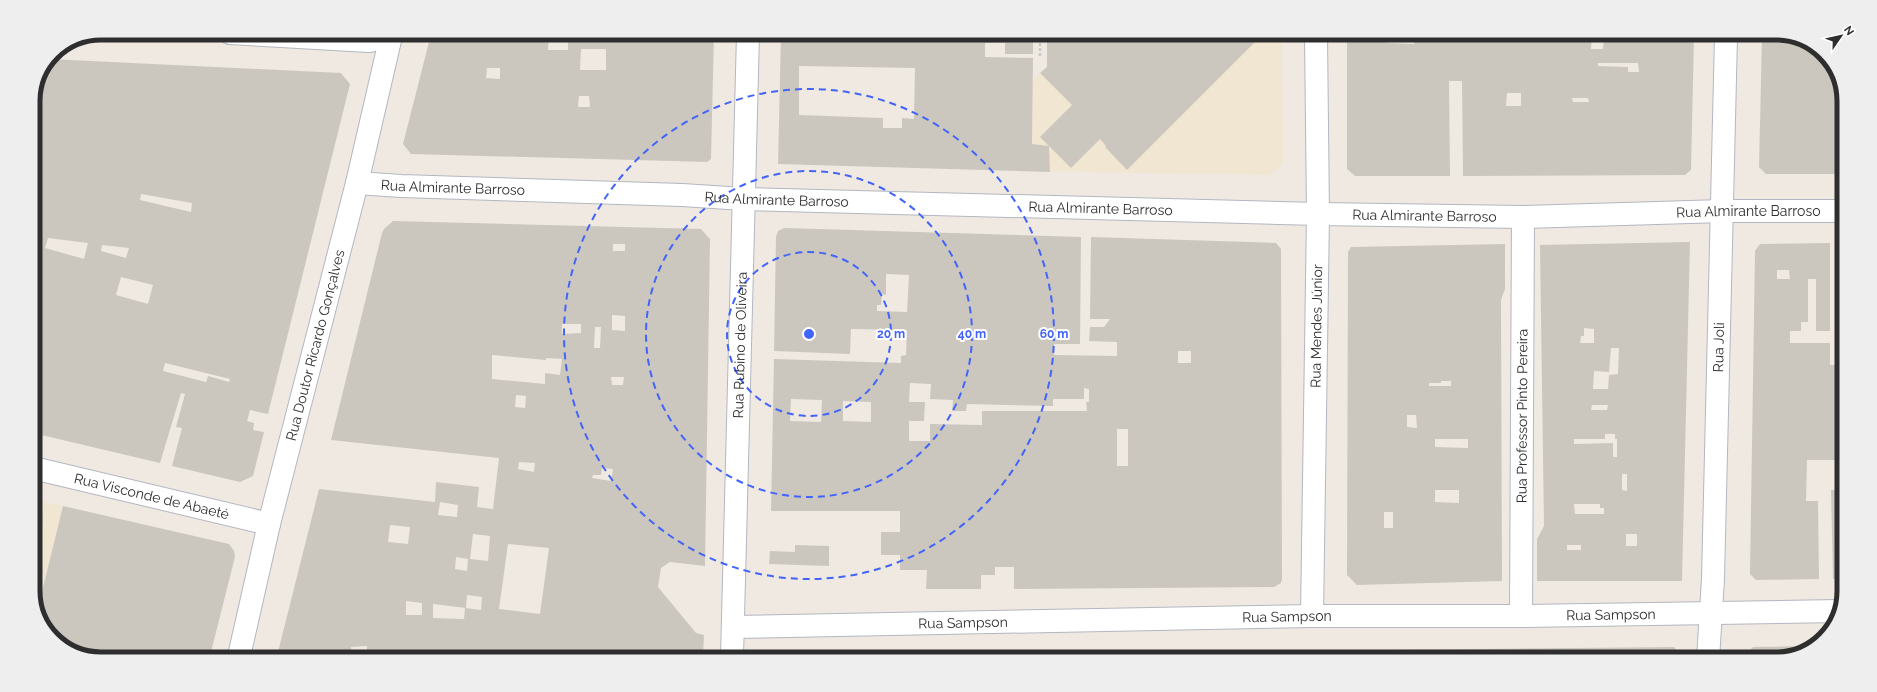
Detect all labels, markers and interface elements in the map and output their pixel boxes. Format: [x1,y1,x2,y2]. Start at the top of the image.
north arrow [1821,16,1861,56]
text: N [1841,24,1857,38]
street label: Rua Almirante Barroso [380,177,525,198]
street label: Rua Almirante Barroso [704,188,849,210]
street label: Rua Almirante Barroso [1028,198,1173,218]
street label: Rua Almirante Barroso [1676,203,1821,220]
street label: Rua Almirante Barroso [1352,207,1497,225]
street label: Rua Doutor Ricardo Gonçalves [283,248,348,443]
street label: Rua Mendes Júnior [1307,264,1325,388]
street label: Rua Rubino de Oliveira [730,272,750,419]
street label: Rua Joli [1710,322,1727,372]
centre of rings [802,327,816,341]
text: 20 m [877,327,905,341]
text: 40 m [958,327,986,341]
text: 60 m [1040,327,1068,341]
street label: Rua Professor Pinto Pereira [1514,329,1530,503]
street label: Rua Visconde de Abaeté [73,470,231,522]
street label: Rua Sampson [1566,606,1656,623]
street label: Rua Sampson [1242,608,1332,625]
street label: Rua Sampson [918,614,1008,631]

